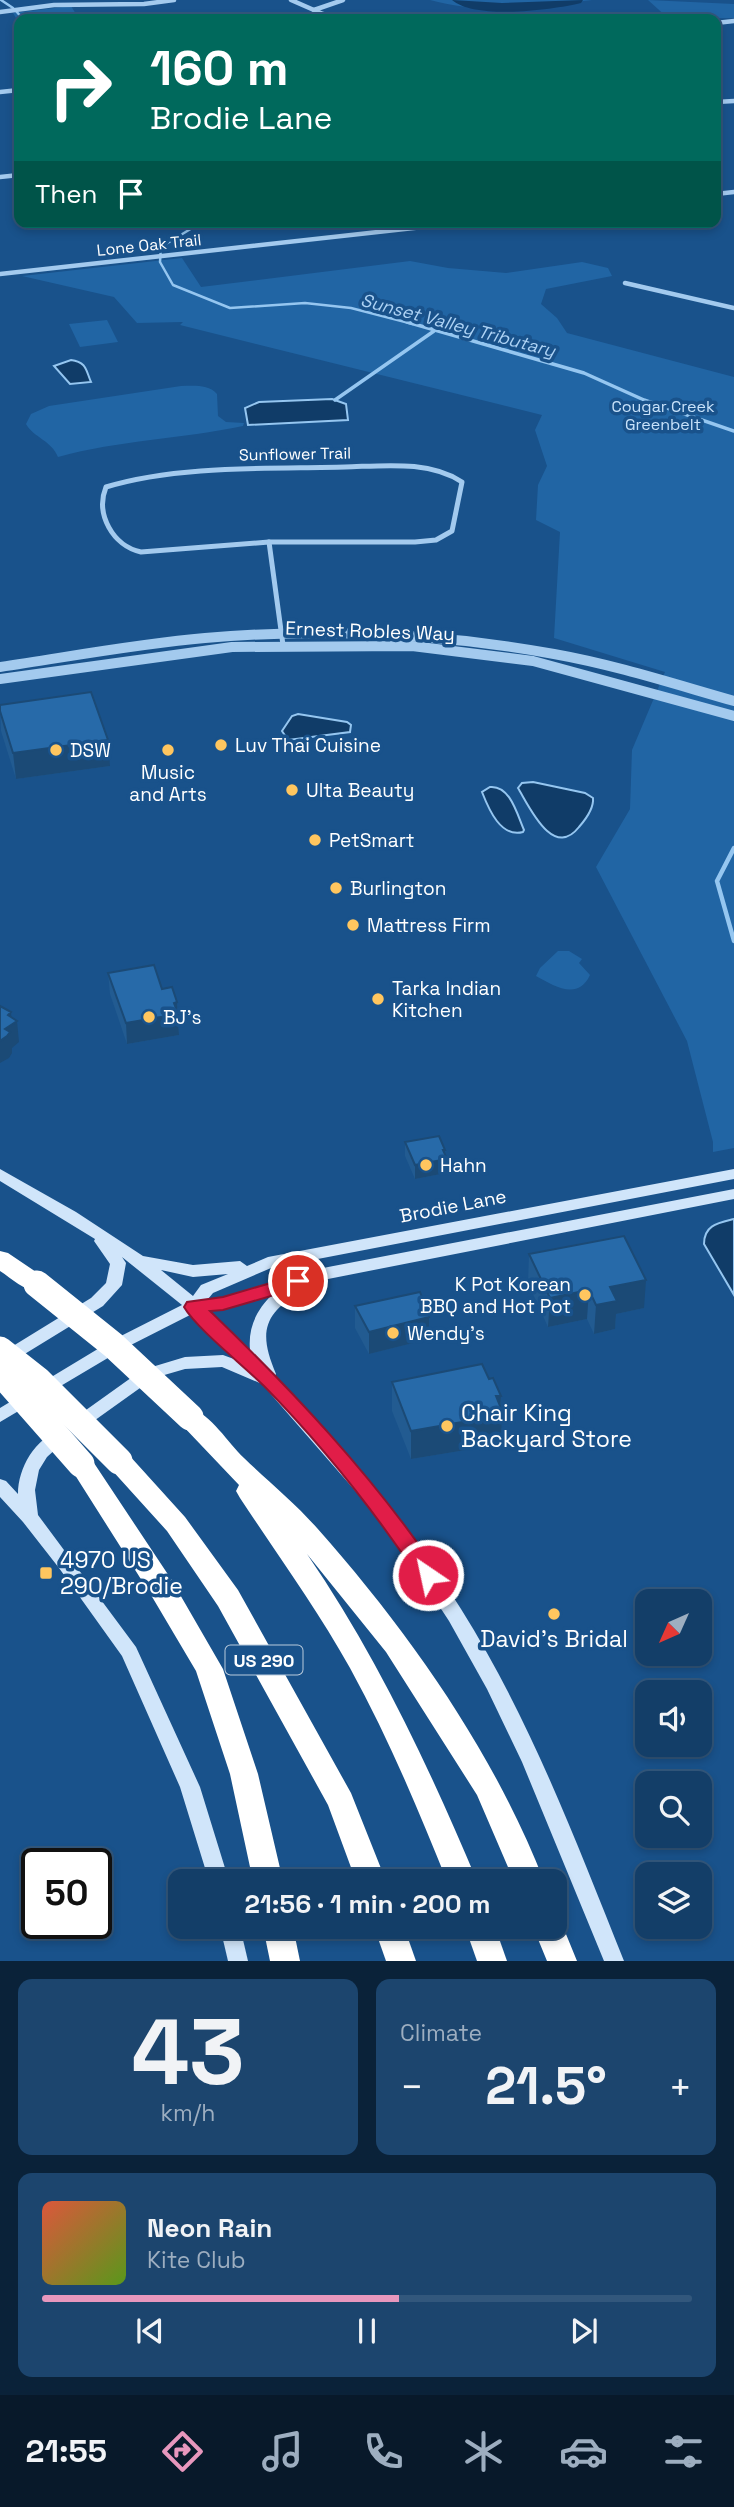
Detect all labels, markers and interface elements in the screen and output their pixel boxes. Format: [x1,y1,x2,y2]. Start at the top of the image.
text: 160 m [150,37,288,99]
icon: right [35,42,126,133]
text: Brodie Lane [150,98,332,138]
icon: arrive [112,175,150,213]
text: Then [35,177,98,211]
street label: Lone Oak Trail [96,229,202,261]
water label: Sunset Valley Tributary [358,288,559,362]
park label: Cougar Creek Greenbelt [611,396,715,435]
street label: Sunflower Trail [239,443,351,465]
street label: Ernest Robles Way [285,616,455,646]
place label: Luv Thai Cuisine [235,733,381,758]
marker: Luv Thai Cuisine [213,737,229,753]
place label: DSW [70,738,111,763]
marker: DSW [48,742,64,758]
marker: Music and Arts [160,742,176,758]
place label: Music and Arts [129,760,207,807]
place label: Ulta Beauty [306,778,414,803]
marker: Ulta Beauty [284,782,300,798]
place label: PetSmart [329,828,415,853]
marker: PetSmart [307,832,323,848]
place label: Burlington [350,876,446,901]
marker: Burlington [328,880,344,896]
place label: Mattress Firm [367,913,491,938]
marker: Mattress Firm [345,917,361,933]
place label: Tarka Indian Kitchen [392,976,501,1023]
marker: Tarka Indian Kitchen [370,991,386,1007]
place label: BJ's [163,1005,202,1030]
marker: BJ's [141,1009,157,1025]
place label: Hahn [440,1153,487,1178]
marker: Hahn [418,1157,434,1173]
street label: Brodie Lane [397,1183,509,1229]
pin [268,1251,328,1311]
icon: arrive [279,1262,317,1300]
place label: K Pot Korean BBQ and Hot Pot [420,1272,571,1319]
marker: K Pot Korean BBQ and Hot Pot [577,1287,593,1303]
place label: Wendy's [407,1321,485,1346]
marker: Wendy's [385,1325,401,1341]
place label: Chair King Backyard Store [461,1398,632,1454]
marker: Chair King Backyard Store [439,1418,455,1434]
position arrow [391,1538,465,1612]
place label: 4970 US 290/Brodie [60,1545,183,1601]
marker: 4970 US 290/Brodie [38,1565,54,1581]
north arrow [635,1589,712,1666]
map controls [635,1589,712,1939]
marker: David's Bridal [546,1606,562,1622]
place label: David's Bridal [480,1624,628,1654]
road number: US 290 [226,1646,302,1674]
button: sound [635,1680,712,1757]
button: search [635,1771,712,1848]
speed limit sign: 50 [21,1848,112,1939]
button: layers [635,1862,712,1939]
text: 21:56 · 1 min · 200 m [245,1887,490,1921]
text: 43 [131,1994,245,2111]
text: Climate [400,2018,482,2048]
text: 21.5° [485,2053,607,2119]
text: − [400,2063,424,2111]
text: + [668,2063,692,2111]
text: km/h [161,2098,215,2128]
text: Neon Rain [147,2211,272,2245]
text: Kite Club [147,2245,246,2275]
icon: previous [131,2312,169,2350]
icon: pause [348,2312,386,2350]
icon: next [565,2312,603,2350]
icon: directions [158,2427,207,2476]
icon: music [258,2427,307,2476]
icon: phone [359,2427,408,2476]
icon: climate [459,2427,508,2476]
icon: car [559,2427,608,2476]
icon: filters [659,2427,708,2476]
text: 21:55 [26,2431,107,2471]

